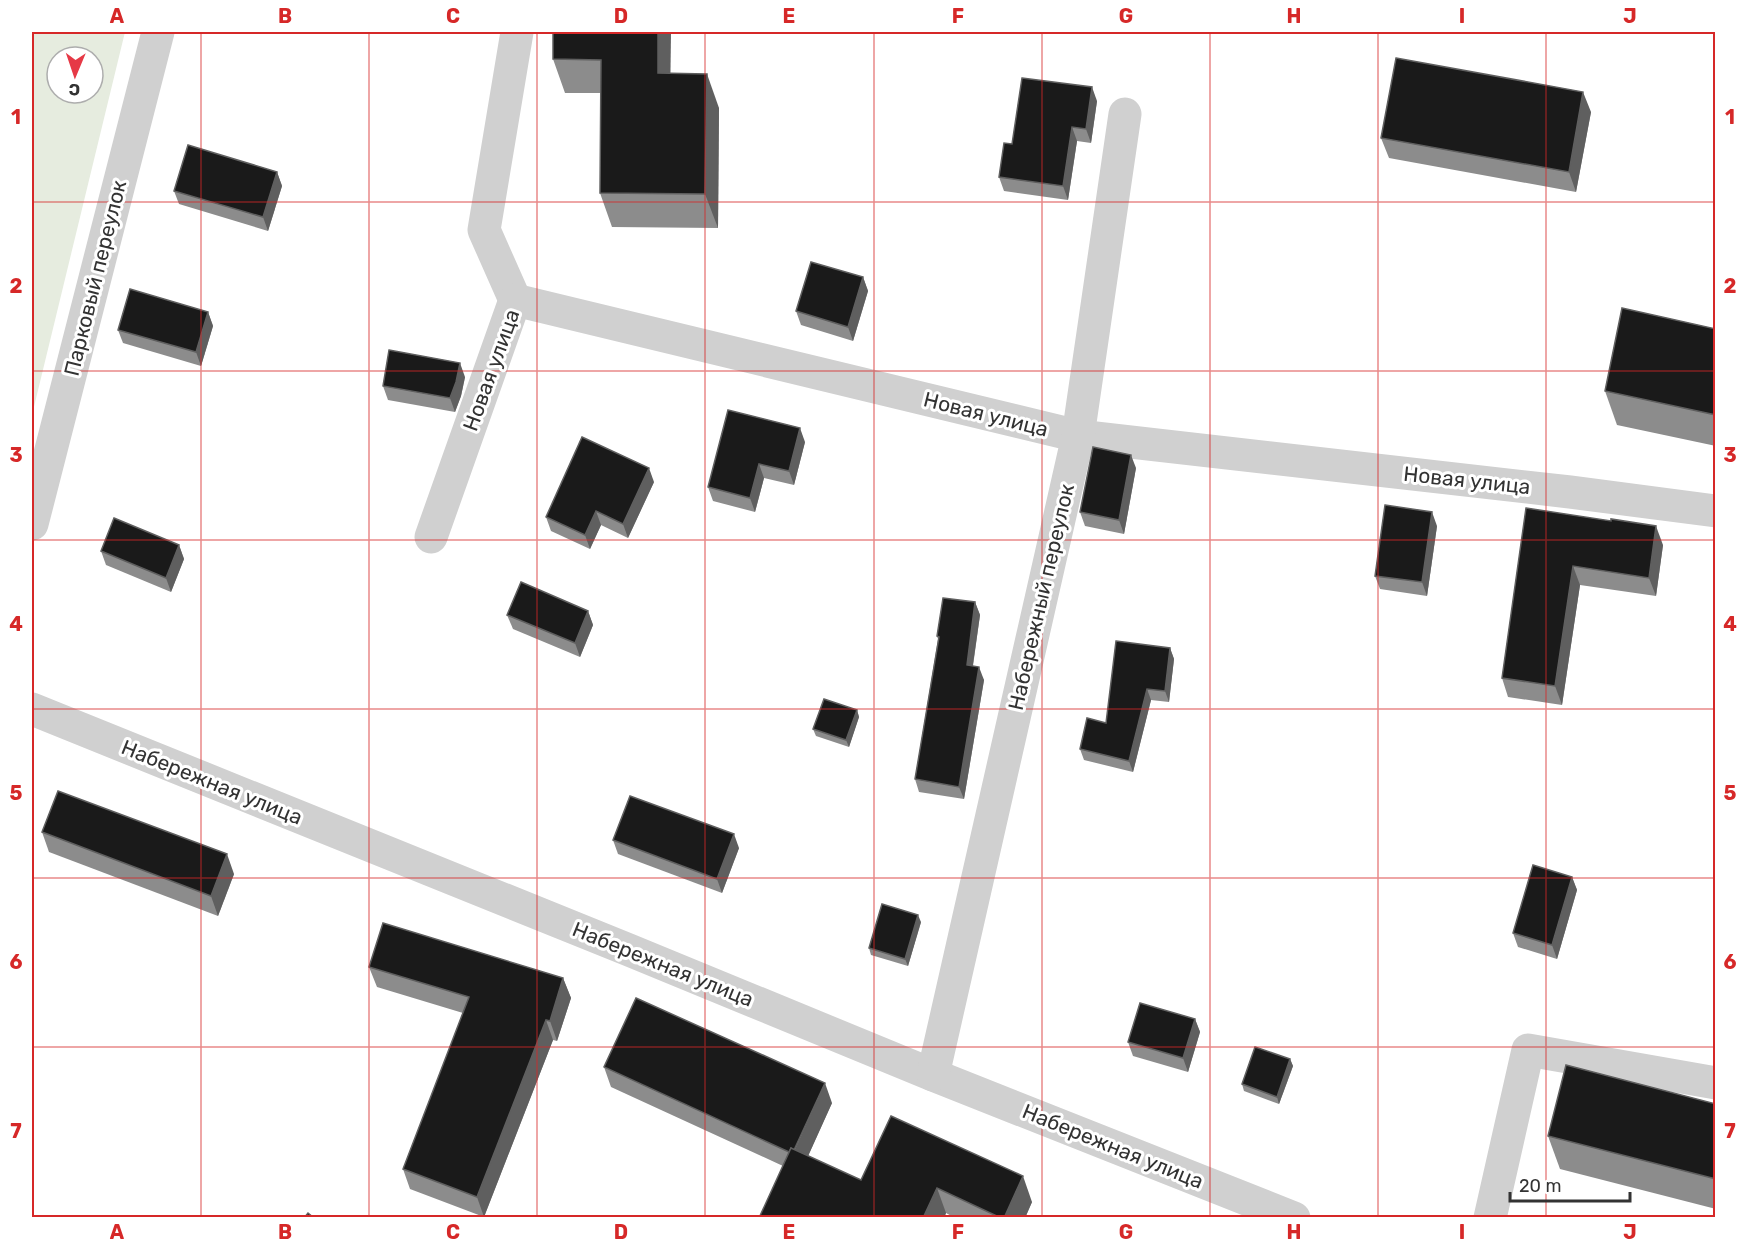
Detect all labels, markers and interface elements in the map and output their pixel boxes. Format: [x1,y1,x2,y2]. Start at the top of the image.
text: A [110,4,125,28]
text: B [278,4,292,28]
text: C [446,4,460,28]
text: D [614,4,628,28]
text: E [783,4,795,28]
text: F [952,4,964,28]
text: G [1119,4,1133,28]
text: H [1287,4,1301,28]
text: I [1459,4,1465,28]
text: J [1623,4,1637,28]
north arrow [45,45,105,105]
text: С [69,80,80,99]
text: 1 [11,105,21,129]
text: 1 [1725,105,1735,129]
street label: Парковый переулок [59,178,131,378]
text: 2 [10,274,23,298]
text: 2 [1724,274,1737,298]
street label: Новая улица [457,306,525,434]
street label: Новая улица [921,386,1051,442]
text: 3 [9,443,23,467]
text: 3 [1723,443,1737,467]
street label: Новая улица [1402,461,1532,499]
street label: Набережный переулок [1003,481,1079,713]
text: 4 [9,612,23,636]
text: 4 [1723,612,1737,636]
street label: Набережная улица [118,734,306,830]
text: 5 [10,781,23,805]
text: 5 [1724,781,1737,805]
street label: Набережная улица [569,916,757,1012]
text: 6 [9,950,23,974]
text: 6 [1723,950,1737,974]
street label: Набережная улица [1019,1098,1207,1194]
text: 7 [10,1119,22,1143]
text: 7 [1724,1119,1736,1143]
scale bar [1510,1165,1630,1203]
text: 20 m [1519,1175,1561,1197]
text: A [110,1220,125,1244]
text: B [278,1220,292,1244]
text: C [446,1220,460,1244]
text: D [614,1220,628,1244]
text: E [783,1220,795,1244]
text: F [952,1220,964,1244]
text: G [1119,1220,1133,1244]
text: H [1287,1220,1301,1244]
text: I [1459,1220,1465,1244]
text: J [1623,1220,1637,1244]

